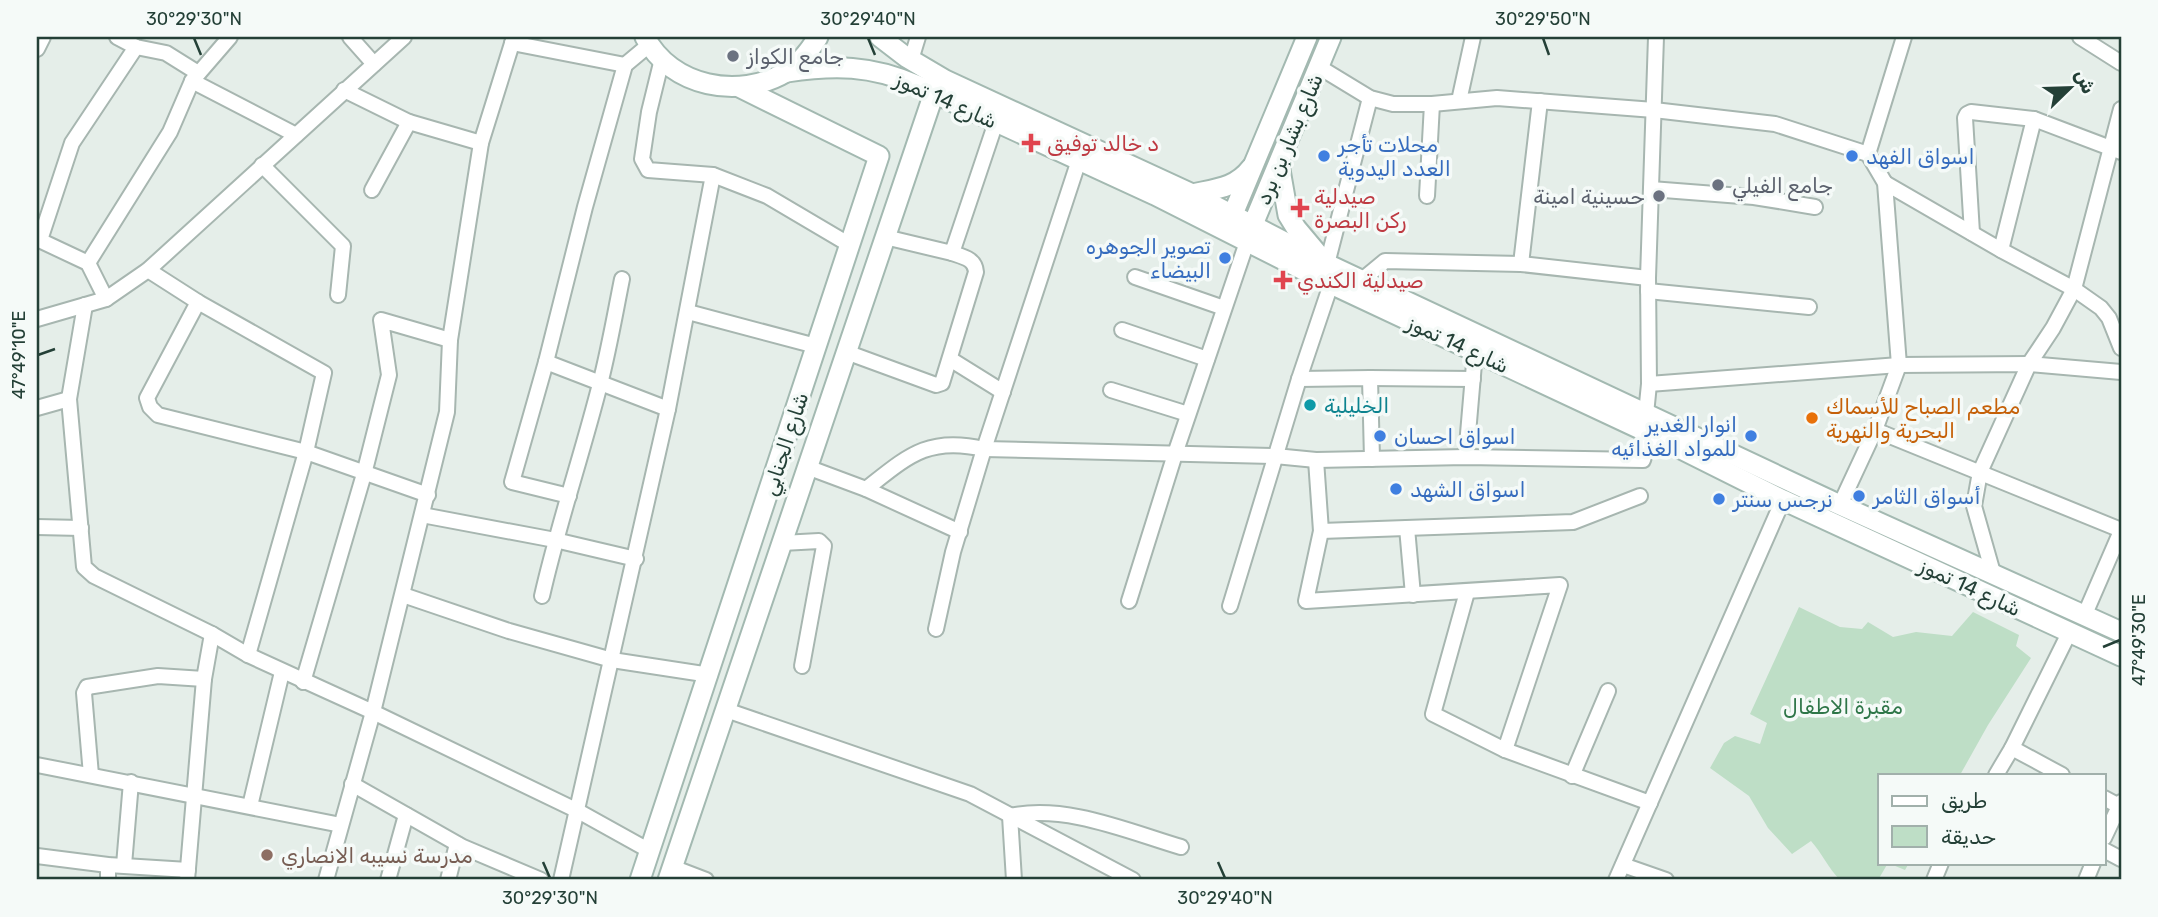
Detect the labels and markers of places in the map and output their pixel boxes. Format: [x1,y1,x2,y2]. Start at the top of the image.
place label: جامع الكواز [745,44,844,72]
marker: جامع الكواز [725,48,741,64]
place label: د خالد توفيق [1047,131,1159,156]
place label: محلات تأجر العدد اليدوية [1336,132,1451,182]
marker: د خالد توفيق [1021,133,1041,153]
place label: اسواق الفهد [1866,144,1975,169]
marker: محلات تأجر العدد اليدوية [1316,148,1332,164]
marker: اسواق الفهد [1844,148,1860,164]
place label: جامع الفيلي [1732,173,1833,202]
marker: جامع الفيلي [1710,177,1726,193]
place label: صيدلية ركن البصرة [1314,184,1406,233]
place label: حسينية امينة [1533,184,1645,209]
marker: حسينية امينة [1651,188,1667,204]
marker: صيدلية ركن البصرة [1292,200,1308,216]
place label: تصوير الجوهره البيضاء [1086,234,1211,283]
marker: تصوير الجوهره البيضاء [1217,250,1233,266]
place label: صيدلية الكندي [1297,268,1423,295]
marker: صيدلية الكندي [1275,272,1291,288]
place label: الخليلية [1324,393,1389,418]
place label: مطعم الصباح للأسماك البحرية والنهرية [1826,394,2020,444]
marker: الخليلية [1302,397,1318,413]
marker: مطعم الصباح للأسماك البحرية والنهرية [1804,410,1820,426]
place label: انوار الغدير للمواد الغذائيه [1611,412,1737,461]
place label: اسواق احسان [1394,424,1516,449]
marker: اسواق احسان [1372,428,1388,444]
marker: انوار الغدير للمواد الغذائيه [1743,428,1759,444]
place label: اسواق الشهد [1410,477,1525,502]
marker: اسواق الشهد [1388,481,1404,497]
place label: أسواق الثامر [1871,484,1981,509]
place label: نرجس سنتر [1731,487,1833,512]
marker: أسواق الثامر [1851,488,1867,504]
marker: نرجس سنتر [1711,491,1727,507]
place label: مدرسة نسيبه الانصاري [281,843,473,870]
marker: مدرسة نسيبه الانصاري [259,847,275,863]

